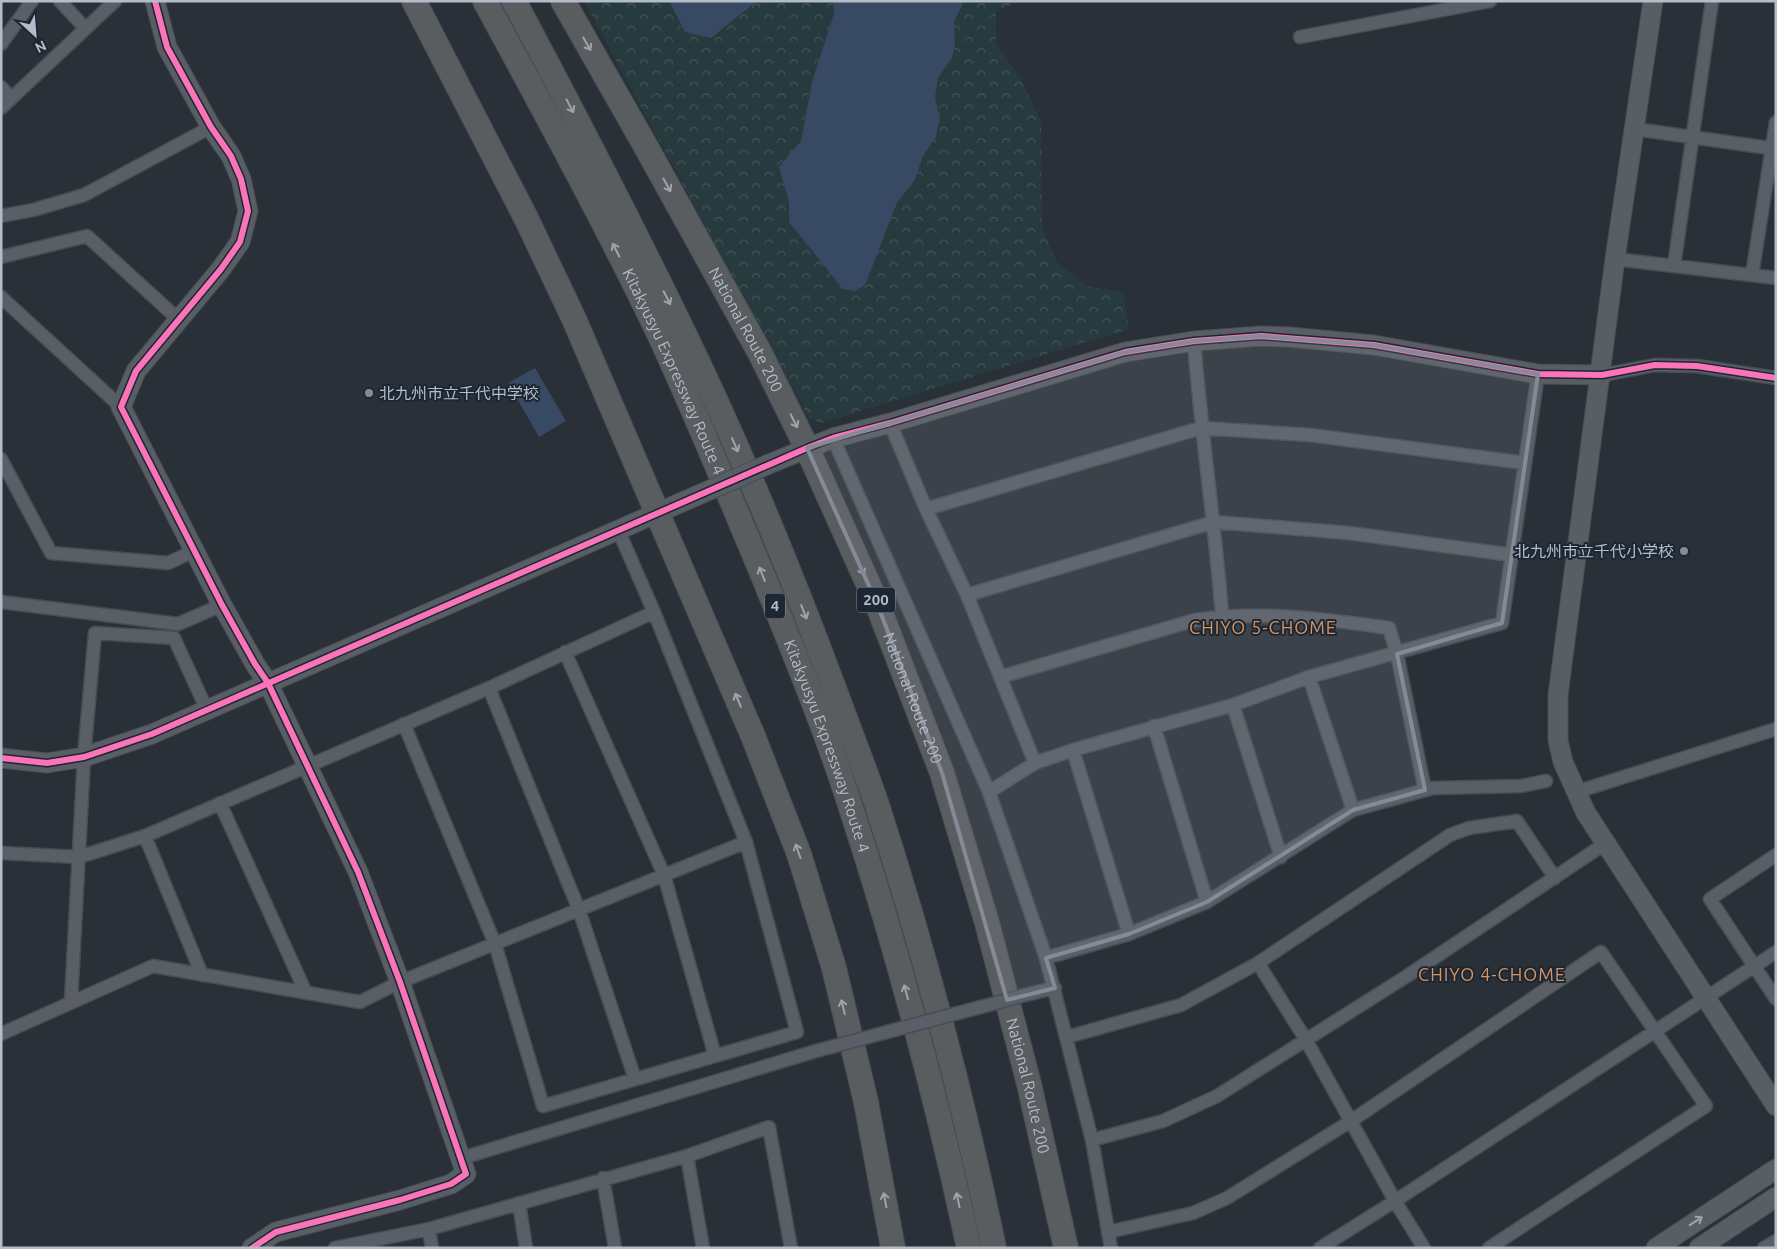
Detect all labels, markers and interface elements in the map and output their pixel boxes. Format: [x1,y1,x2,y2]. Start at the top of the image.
north arrow [10,10,60,60]
one-way arrow [583,36,593,50]
text: N [32,37,49,56]
one-way arrow [565,98,575,113]
one-way arrow [663,177,673,192]
one-way arrow [611,243,620,258]
street label: National Route 200 [705,264,787,395]
street label: Kitakyusyu Expressway Route 4 [619,265,729,477]
one-way arrow [663,290,672,305]
place label: 北九州市立千代中学校 [379,384,539,402]
marker: 北九州市立千代中学校 [363,387,375,399]
one-way arrow [789,413,799,428]
one-way arrow [730,438,740,453]
place label: 北九州市立千代小学校 [1514,542,1674,560]
marker: 北九州市立千代小学校 [1678,545,1690,557]
one-way arrow [857,560,867,575]
one-way arrow [756,567,766,582]
road number: 200 [857,588,895,612]
road number: 4 [765,594,785,618]
one-way arrow [800,603,809,619]
district label: CHIYO 5-CHOME [1189,617,1337,637]
street label: National Route 200 [880,630,946,766]
street label: Kitakyusyu Expressway Route 4 [781,637,874,854]
one-way arrow [732,693,742,708]
one-way arrow [793,844,802,859]
district label: CHIYO 4-CHOME [1418,964,1566,984]
one-way arrow [901,984,911,1000]
one-way arrow [838,999,847,1015]
street label: National Route 200 [1003,1016,1053,1155]
one-way arrow [879,1192,889,1208]
one-way arrow [953,1193,963,1209]
one-way arrow [1689,1216,1703,1226]

